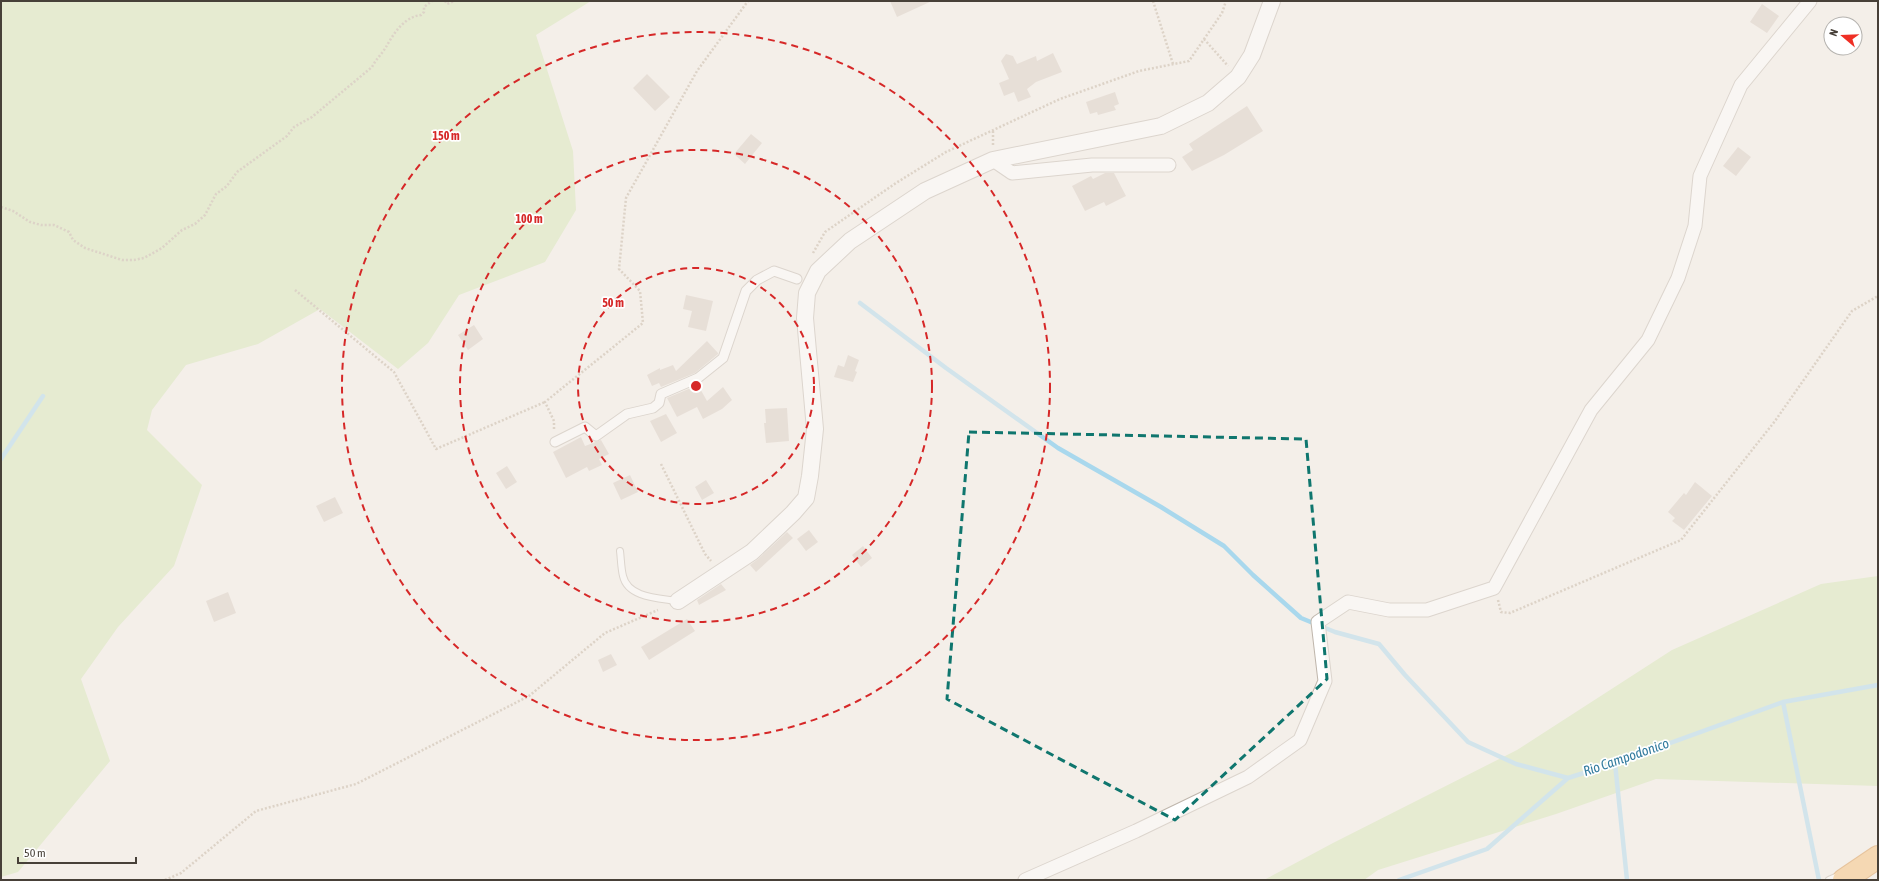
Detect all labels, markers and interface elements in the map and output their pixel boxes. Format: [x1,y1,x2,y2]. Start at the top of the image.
north arrow [1823,16,1863,56]
text: N [1827,28,1840,38]
text: 150 m [432,129,460,143]
text: 100 m [515,212,543,226]
text: 50 m [602,296,624,310]
centre of rings [689,379,703,393]
water label: Rio Campodonico [1581,735,1671,779]
scale bar [18,839,136,865]
text: 50 m [24,846,46,860]

